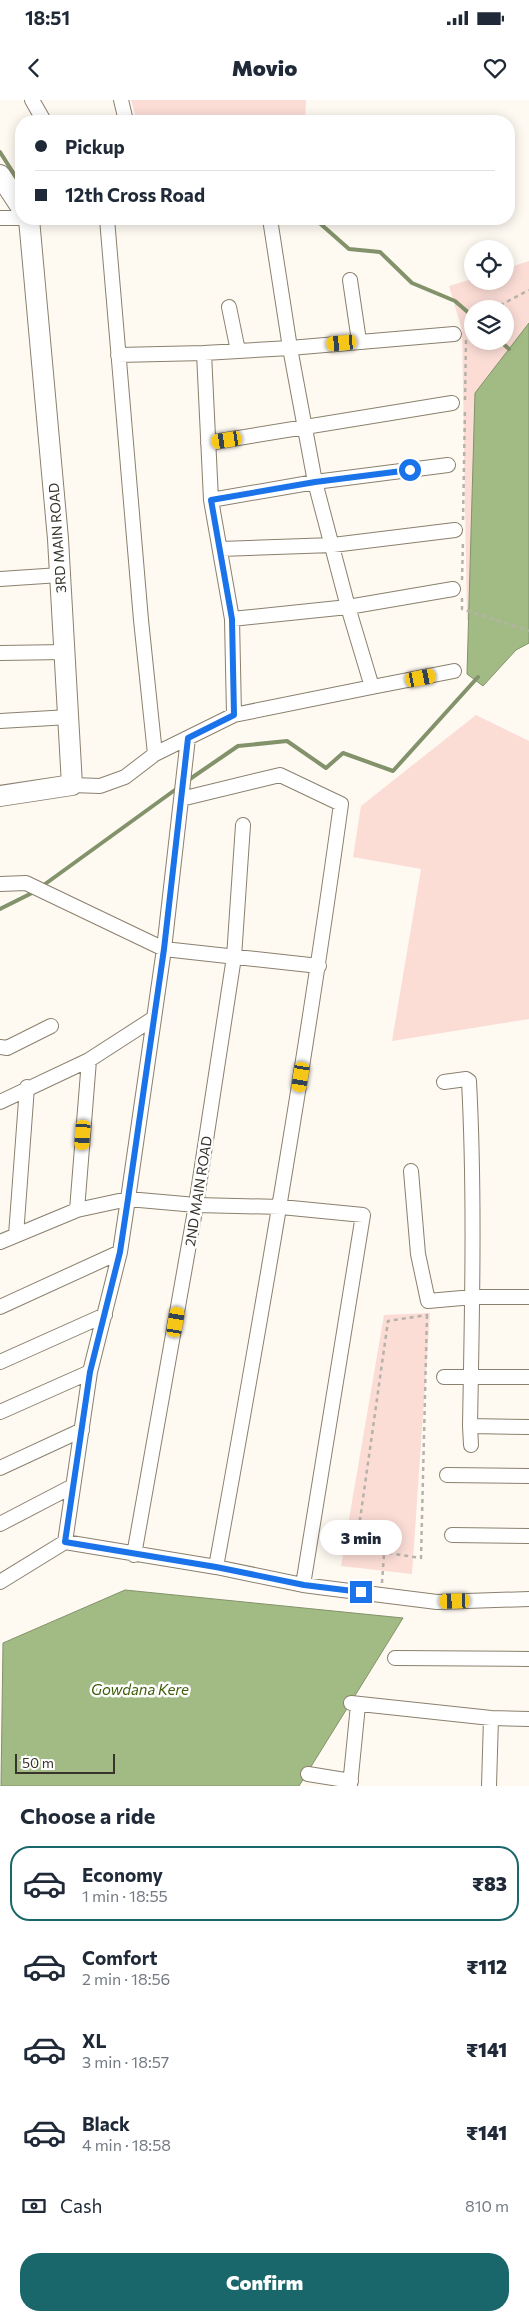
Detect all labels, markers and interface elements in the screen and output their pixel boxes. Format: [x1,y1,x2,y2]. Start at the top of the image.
text: 18:51 [25,6,70,29]
icon: back [20,54,48,82]
text: Movio [232,54,297,81]
icon: heart [481,54,509,82]
text: Pickup [65,135,125,158]
text: 12th Cross Road [65,183,205,206]
map controls [464,240,514,350]
button: locate [464,240,514,290]
button: layers [464,300,514,350]
car [326,334,357,352]
car [211,430,242,450]
route start [399,459,421,481]
street label: 3RD MAIN ROAD [45,482,69,594]
car [404,668,437,688]
car [291,1061,310,1093]
car [74,1120,91,1150]
street label: 2ND MAIN ROAD [181,1135,215,1247]
car [166,1306,185,1338]
callout: 3 min [320,1520,402,1554]
text: 3 min [341,1528,381,1547]
route end [350,1581,372,1603]
car [439,1593,470,1609]
water label: Gowdana Kere [91,1680,189,1698]
scale bar [15,1751,115,1774]
text: 50 m [22,1754,54,1771]
text: Choose a ride [20,1802,155,1829]
icon: car [22,1861,67,1906]
text: Economy [82,1863,163,1886]
text: ₹83 [472,1872,507,1895]
text: 1 min · 18:55 [82,1886,168,1905]
icon: car [22,1944,67,1989]
text: Comfort [82,1946,158,1969]
text: ₹112 [466,1955,507,1978]
text: 2 min · 18:56 [82,1969,170,1988]
icon: car [22,2027,67,2072]
text: XL [82,2029,107,2052]
text: ₹141 [466,2038,507,2061]
text: 3 min · 18:57 [82,2052,169,2071]
icon: car [22,2110,67,2155]
text: Black [82,2112,130,2135]
text: ₹141 [466,2121,507,2144]
text: 4 min · 18:58 [82,2135,171,2154]
icon: cash [20,2192,48,2220]
text: Cash [60,2194,102,2217]
text: 810 m [465,2196,509,2215]
button: Confirm [20,2253,509,2311]

